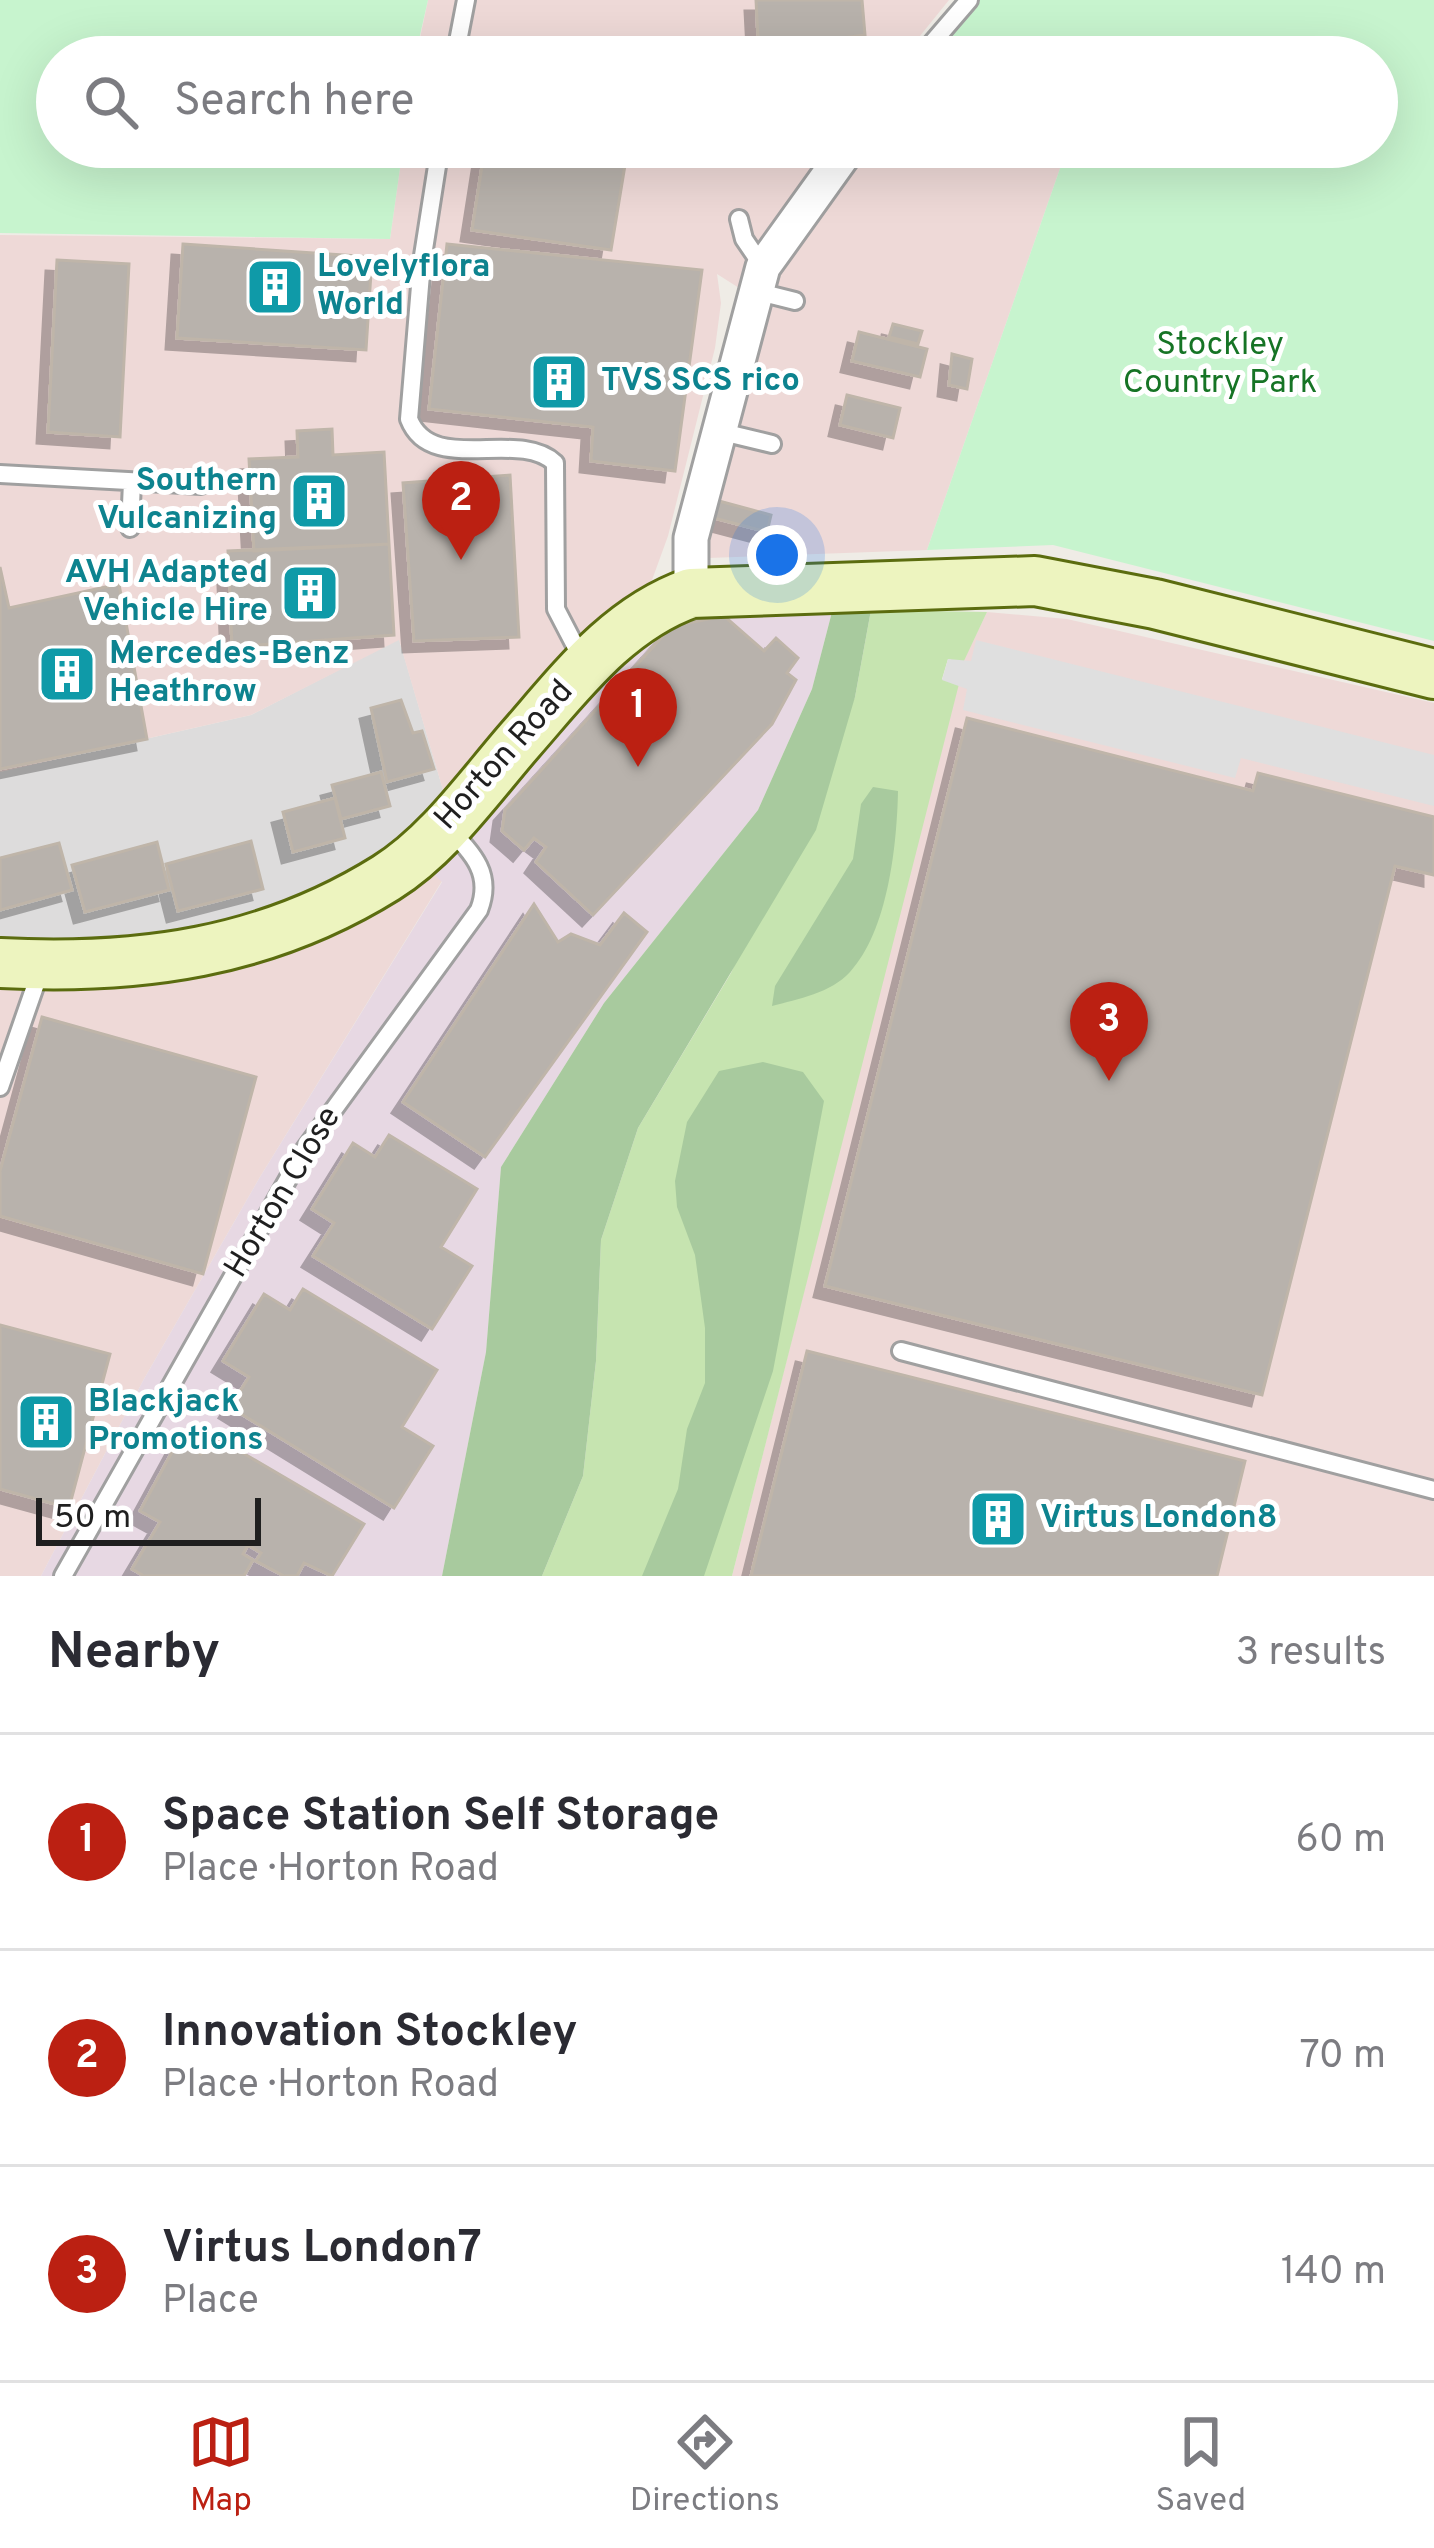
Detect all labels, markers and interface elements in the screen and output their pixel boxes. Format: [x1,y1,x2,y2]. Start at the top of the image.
search box [36,36,1398,168]
icon: search [78,69,144,135]
text: Search here [174,74,414,131]
place label: Lovelyflora World [317,247,490,327]
building icon: Lovelyflora World [244,256,306,318]
park label: Stockley Country Park [1123,325,1317,405]
building icon: TVS SCS rico [528,351,590,413]
place label: TVS SCS rico [601,361,800,403]
place label: Southern Vulcanizing [97,461,277,541]
pin: 2 [422,461,500,560]
building icon: Southern Vulcanizing [288,470,350,532]
your location [747,525,807,585]
place label: AVH Adapted Vehicle Hire [65,553,268,633]
building icon: AVH Adapted Vehicle Hire [279,562,341,624]
place label: Mercedes-Benz Heathrow [109,634,350,714]
building icon: Mercedes-Benz Heathrow [36,643,98,705]
pin: 1 [599,668,677,767]
street label: Horton Road [427,672,583,840]
pin: 3 [1070,982,1148,1081]
street label: Horton Close [216,1100,352,1286]
place label: Blackjack Promotions [88,1382,264,1462]
building icon: Blackjack Promotions [15,1391,77,1453]
building icon: Virtus London8 [967,1488,1029,1550]
scale bar [36,1492,261,1545]
text: 50 m [54,1498,131,1540]
place label: Virtus London8 [1040,1498,1278,1540]
text: Nearby [48,1622,220,1687]
text: 3 results [1236,1630,1386,1679]
text: Space Station Self Storage [162,1789,719,1846]
text: 1 [79,1817,95,1866]
text: 60 m [1295,1817,1386,1866]
text: Place · Horton Road [162,1846,499,1895]
text: Innovation Stockley [162,2005,578,2062]
text: 2 [75,2033,99,2082]
text: 70 m [1300,2033,1386,2082]
text: Place · Horton Road [162,2062,499,2111]
text: Virtus London7 [162,2221,482,2278]
text: 3 [75,2249,99,2298]
text: 140 m [1281,2249,1386,2298]
text: Place [162,2278,259,2327]
tab: Map [188,2409,254,2523]
tab: Directions [630,2409,780,2523]
tab: Saved [1155,2409,1246,2523]

